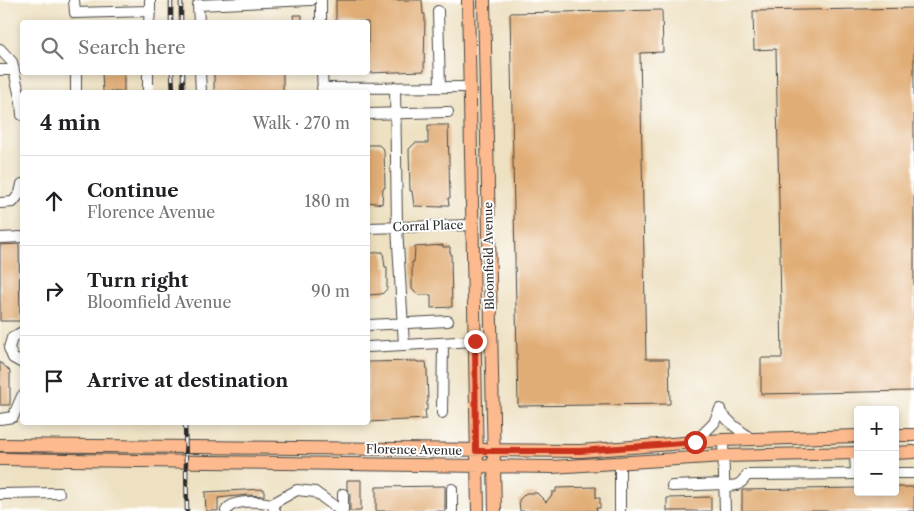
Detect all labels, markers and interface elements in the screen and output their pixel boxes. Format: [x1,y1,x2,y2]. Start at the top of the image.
search box [20,20,370,75]
icon: search [38,34,66,62]
text: Search here [78,36,186,59]
text: 4 min [40,110,101,135]
text: Walk · 270 m [252,113,350,133]
text: Continue [87,179,179,202]
icon: ahead [40,187,68,215]
text: 180 m [304,191,350,211]
street label: Bloomfield Avenue [480,201,497,310]
text: Florence Avenue [87,202,215,222]
street label: Corral Place [392,217,464,234]
text: Turn right [87,269,188,292]
icon: right [40,277,68,305]
text: 90 m [311,281,350,301]
text: Bloomfield Avenue [87,292,231,312]
route end [464,330,487,353]
icon: arrive [40,367,68,395]
text: Arrive at destination [87,369,288,392]
map controls [854,406,899,496]
button: + [854,406,899,451]
route start [684,431,707,454]
street label: Florence Avenue [366,441,463,458]
button: − [854,451,899,496]

